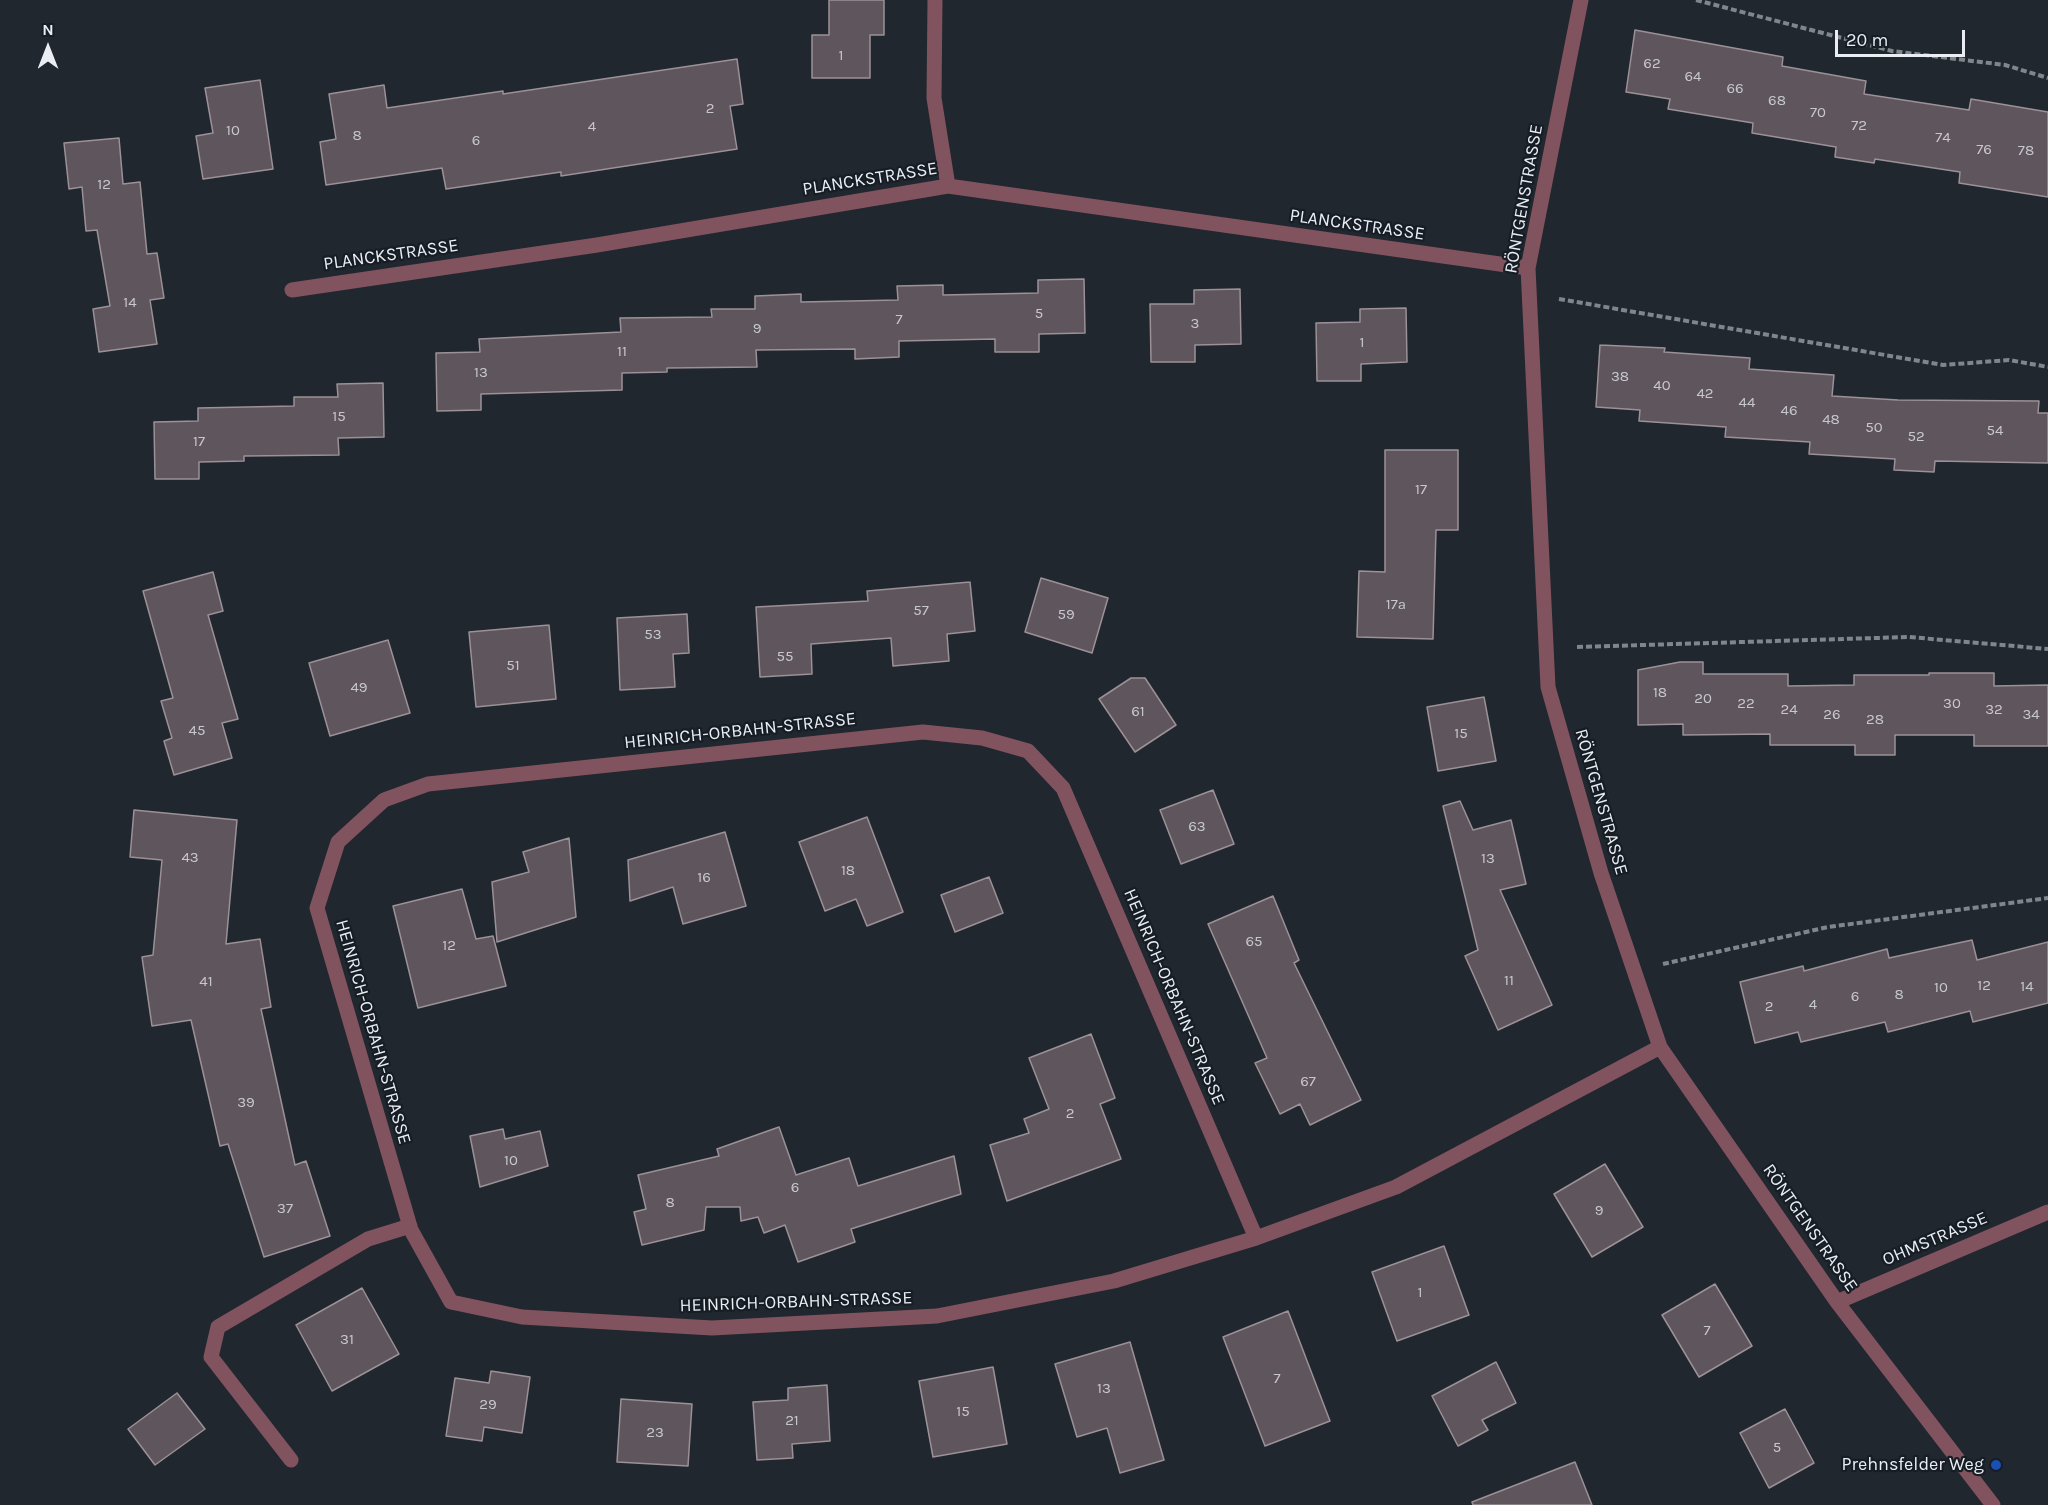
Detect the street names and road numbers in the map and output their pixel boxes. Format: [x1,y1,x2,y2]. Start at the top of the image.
street label: RÖNTGENSTRASSE [1500,123,1548,275]
street label: PLANCKSTRASSE [801,158,939,200]
street label: PLANCKSTRASSE [1288,205,1426,245]
street label: PLANCKSTRASSE [322,235,460,275]
street label: HEINRICH-ORBAHN-STRASSE [623,708,857,754]
street label: RÖNTGENSTRASSE [1570,726,1632,878]
street label: HEINRICH-ORBAHN-STRASSE [1119,886,1229,1108]
street label: HEINRICH-ORBAHN-STRASSE [331,917,415,1147]
street label: RÖNTGENSTRASSE [1758,1160,1862,1296]
street label: OHMSTRASSE [1879,1207,1991,1271]
street label: HEINRICH-ORBAHN-STRASSE [679,1287,913,1317]

